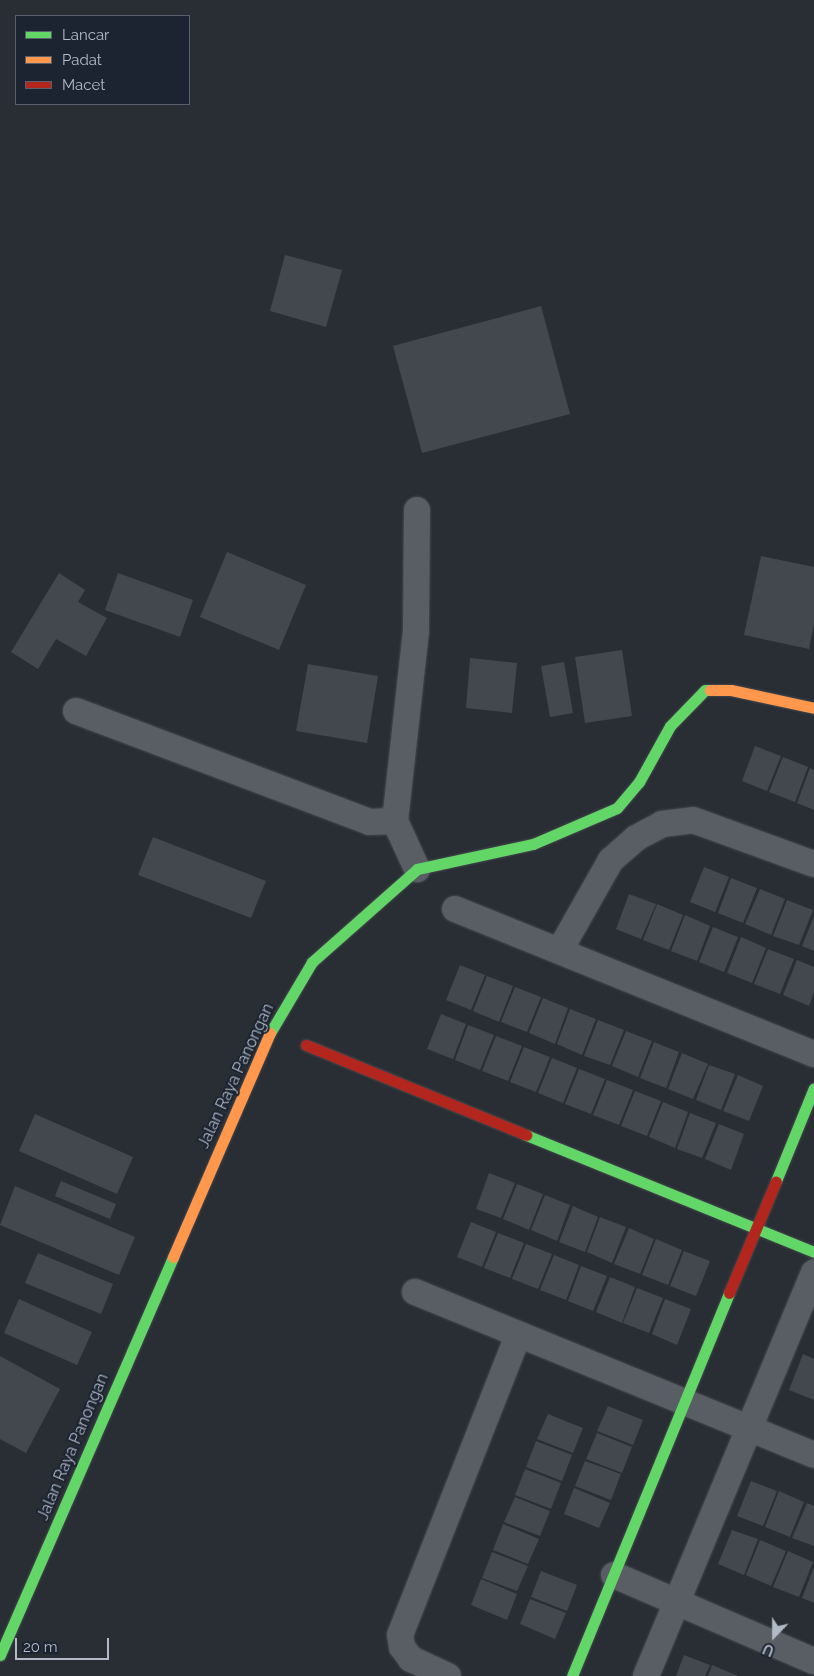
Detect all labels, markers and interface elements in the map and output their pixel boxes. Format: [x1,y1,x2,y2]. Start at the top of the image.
legend [15,15,190,105]
text: Lancar [62,26,109,44]
text: Padat [62,51,102,69]
text: Macet [62,76,105,94]
street label: Jalan Raya Panongan [194,1001,278,1151]
street label: Jalan Raya Panongan [33,1371,113,1523]
north arrow [749,1611,799,1661]
scale bar [18,1628,111,1660]
text: 20 m [23,1638,58,1656]
text: U [761,1641,776,1659]

